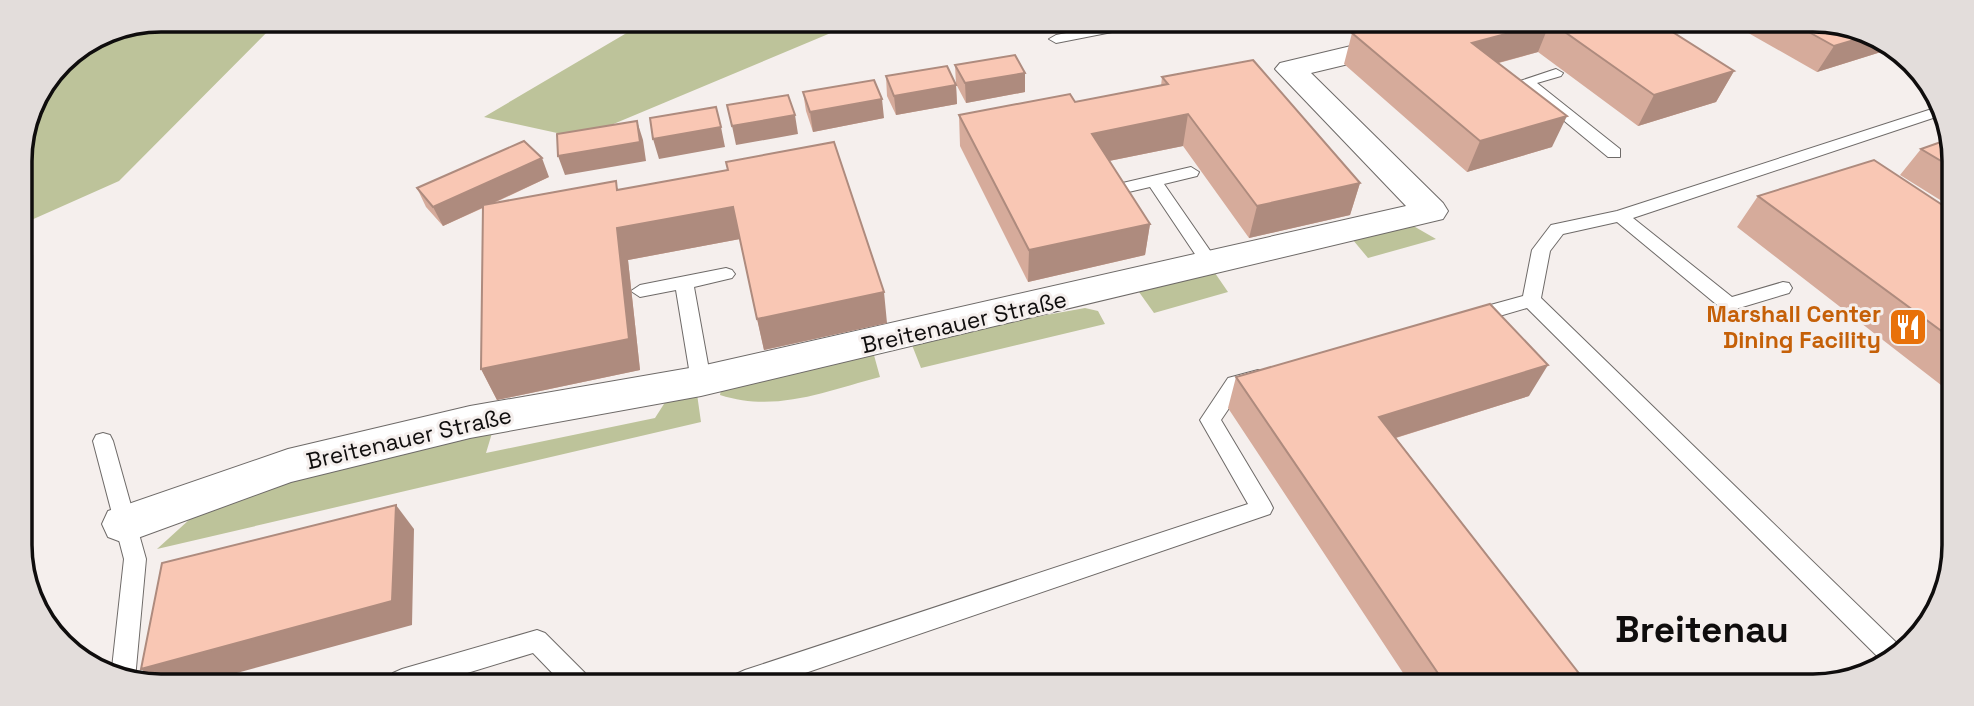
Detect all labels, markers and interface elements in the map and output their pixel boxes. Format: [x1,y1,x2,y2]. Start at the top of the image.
street label: Breitenauer Straße [858,284,1070,360]
place label: Marshall Center Dining Facility [1707,299,1881,355]
restaurant icon: Marshall Center Dining Facility [1887,306,1929,348]
street label: Breitenauer Straße [303,400,515,476]
district label: Breitenau [1615,606,1789,653]

